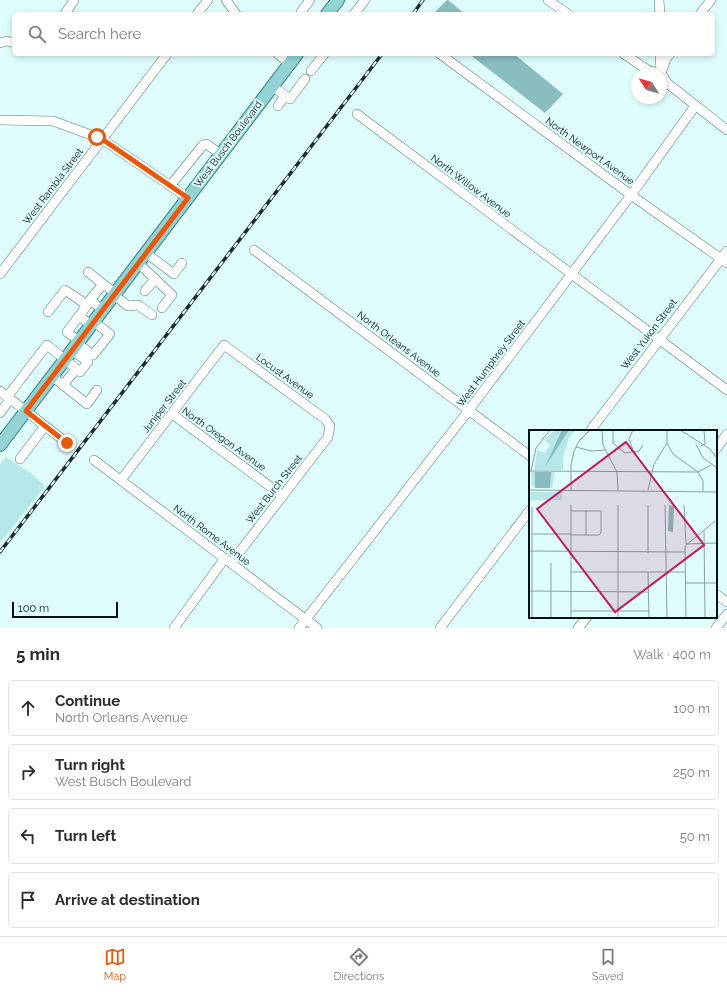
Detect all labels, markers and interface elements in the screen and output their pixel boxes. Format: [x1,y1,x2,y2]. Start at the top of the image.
search box [12,12,715,56]
icon: search [26,23,48,45]
text: Search here [58,25,141,43]
north arrow [631,68,667,104]
street label: West Busch Boulevard [192,99,264,189]
street label: North Newport Avenue [544,115,636,187]
route start [88,128,106,146]
street label: West Rambla Street [21,145,85,226]
street label: North Willow Avenue [429,152,513,220]
street label: West Yukon Street [619,296,679,371]
street label: North Orleans Avenue [355,309,443,379]
street label: West Humphrey Street [455,317,527,408]
street label: Locust Avenue [254,351,316,401]
street label: Juniper Street [140,377,189,435]
street label: North Oregon Avenue [180,405,268,473]
inset map [529,430,717,618]
route end [58,434,76,452]
street label: West Burch Street [244,452,305,525]
street label: North Rome Avenue [171,502,253,568]
scale bar [12,600,118,619]
text: 100 m [18,602,49,615]
text: 5 min [16,644,60,664]
text: Walk · 400 m [633,647,711,662]
text: Continue [55,692,120,710]
icon: ahead [17,697,39,719]
text: 100 m [673,701,710,716]
text: North Orleans Avenue [55,710,187,725]
text: Turn right [55,756,125,774]
icon: right [17,761,39,783]
text: 250 m [673,765,710,780]
text: West Busch Boulevard [55,774,191,789]
icon: left [17,825,39,847]
text: Turn left [55,827,116,845]
text: 50 m [680,829,710,844]
icon: arrive [17,889,39,911]
text: Arrive at destination [55,891,200,909]
tab: Map [104,946,126,983]
tab: Directions [334,946,384,983]
tab: Saved [592,946,623,983]

